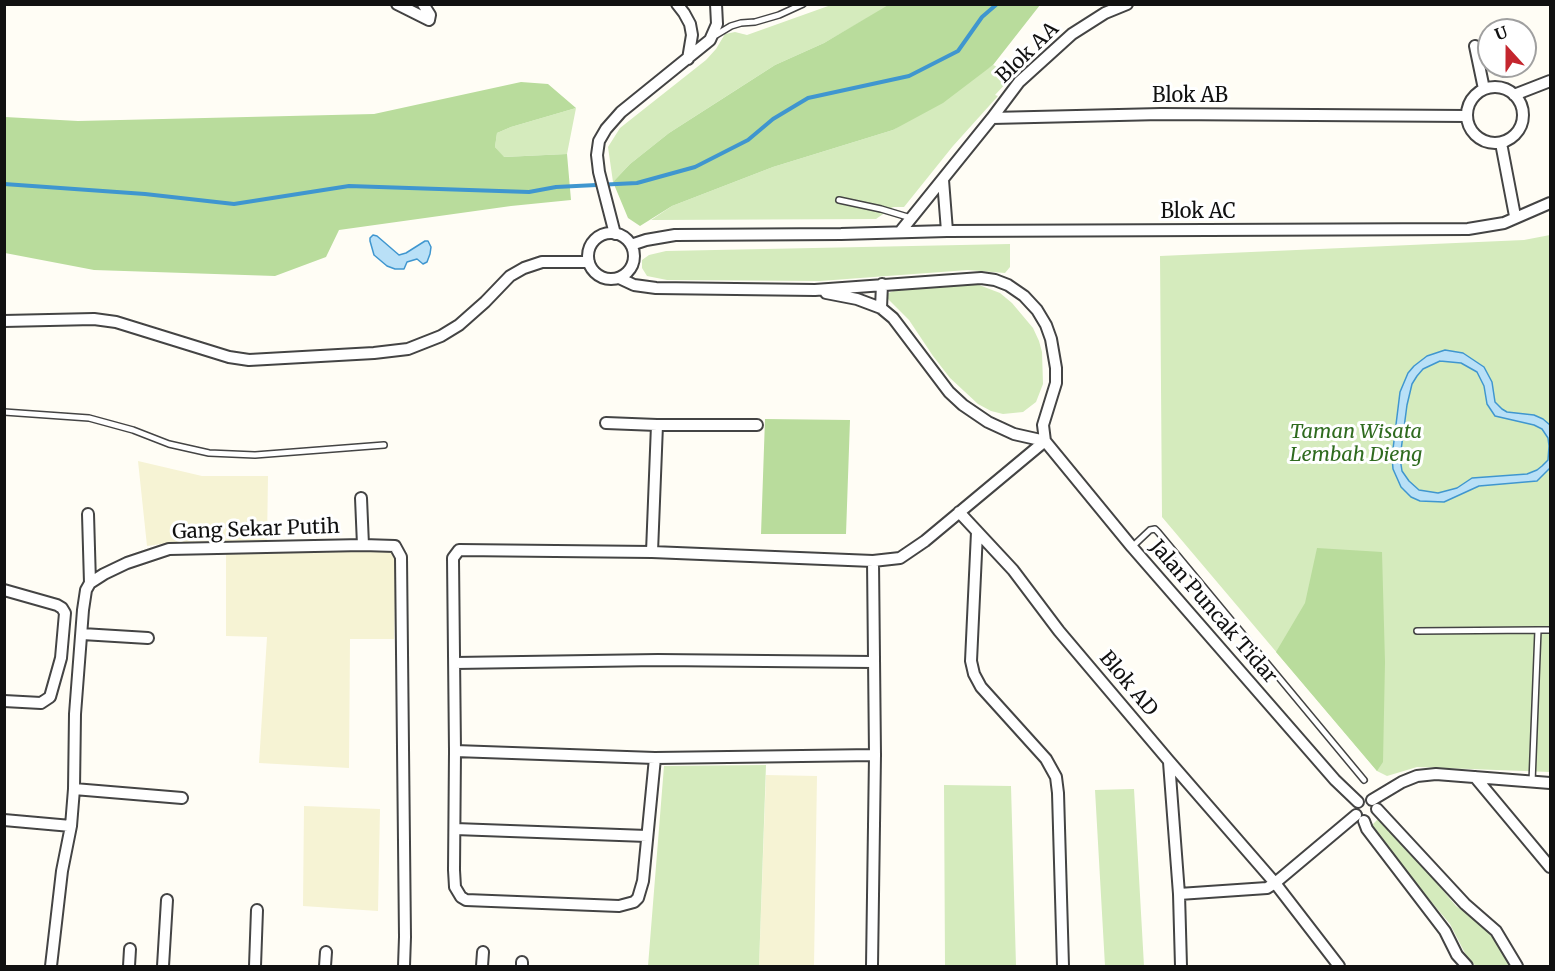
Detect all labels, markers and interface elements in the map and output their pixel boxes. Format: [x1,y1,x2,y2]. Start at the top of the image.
street label: Blok AA [992,18,1064,88]
north arrow [1477,18,1537,78]
text: U [1492,22,1510,45]
street label: Blok AB [1152,84,1228,108]
street label: Blok AC [1160,200,1236,224]
park label: Taman Wisata Lembah Dieng [1290,420,1422,467]
street label: Gang Sekar Putih [172,515,340,545]
street label: Jalan Puncak Tidar [1144,536,1282,688]
street label: Blok AD [1094,647,1162,721]

